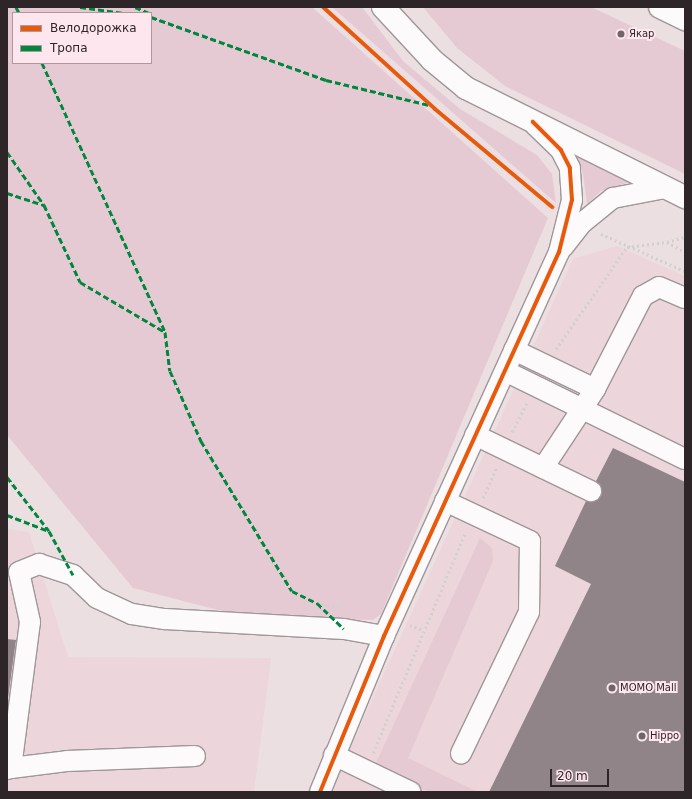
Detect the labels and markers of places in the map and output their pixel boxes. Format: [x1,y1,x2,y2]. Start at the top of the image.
place label: Якар [629,28,654,40]
marker: Якар [616,29,626,39]
place label: MOMO Mall [620,682,676,694]
marker: MOMO Mall [607,683,617,693]
place label: Hippo [650,730,679,742]
marker: Hippo [637,731,647,741]

